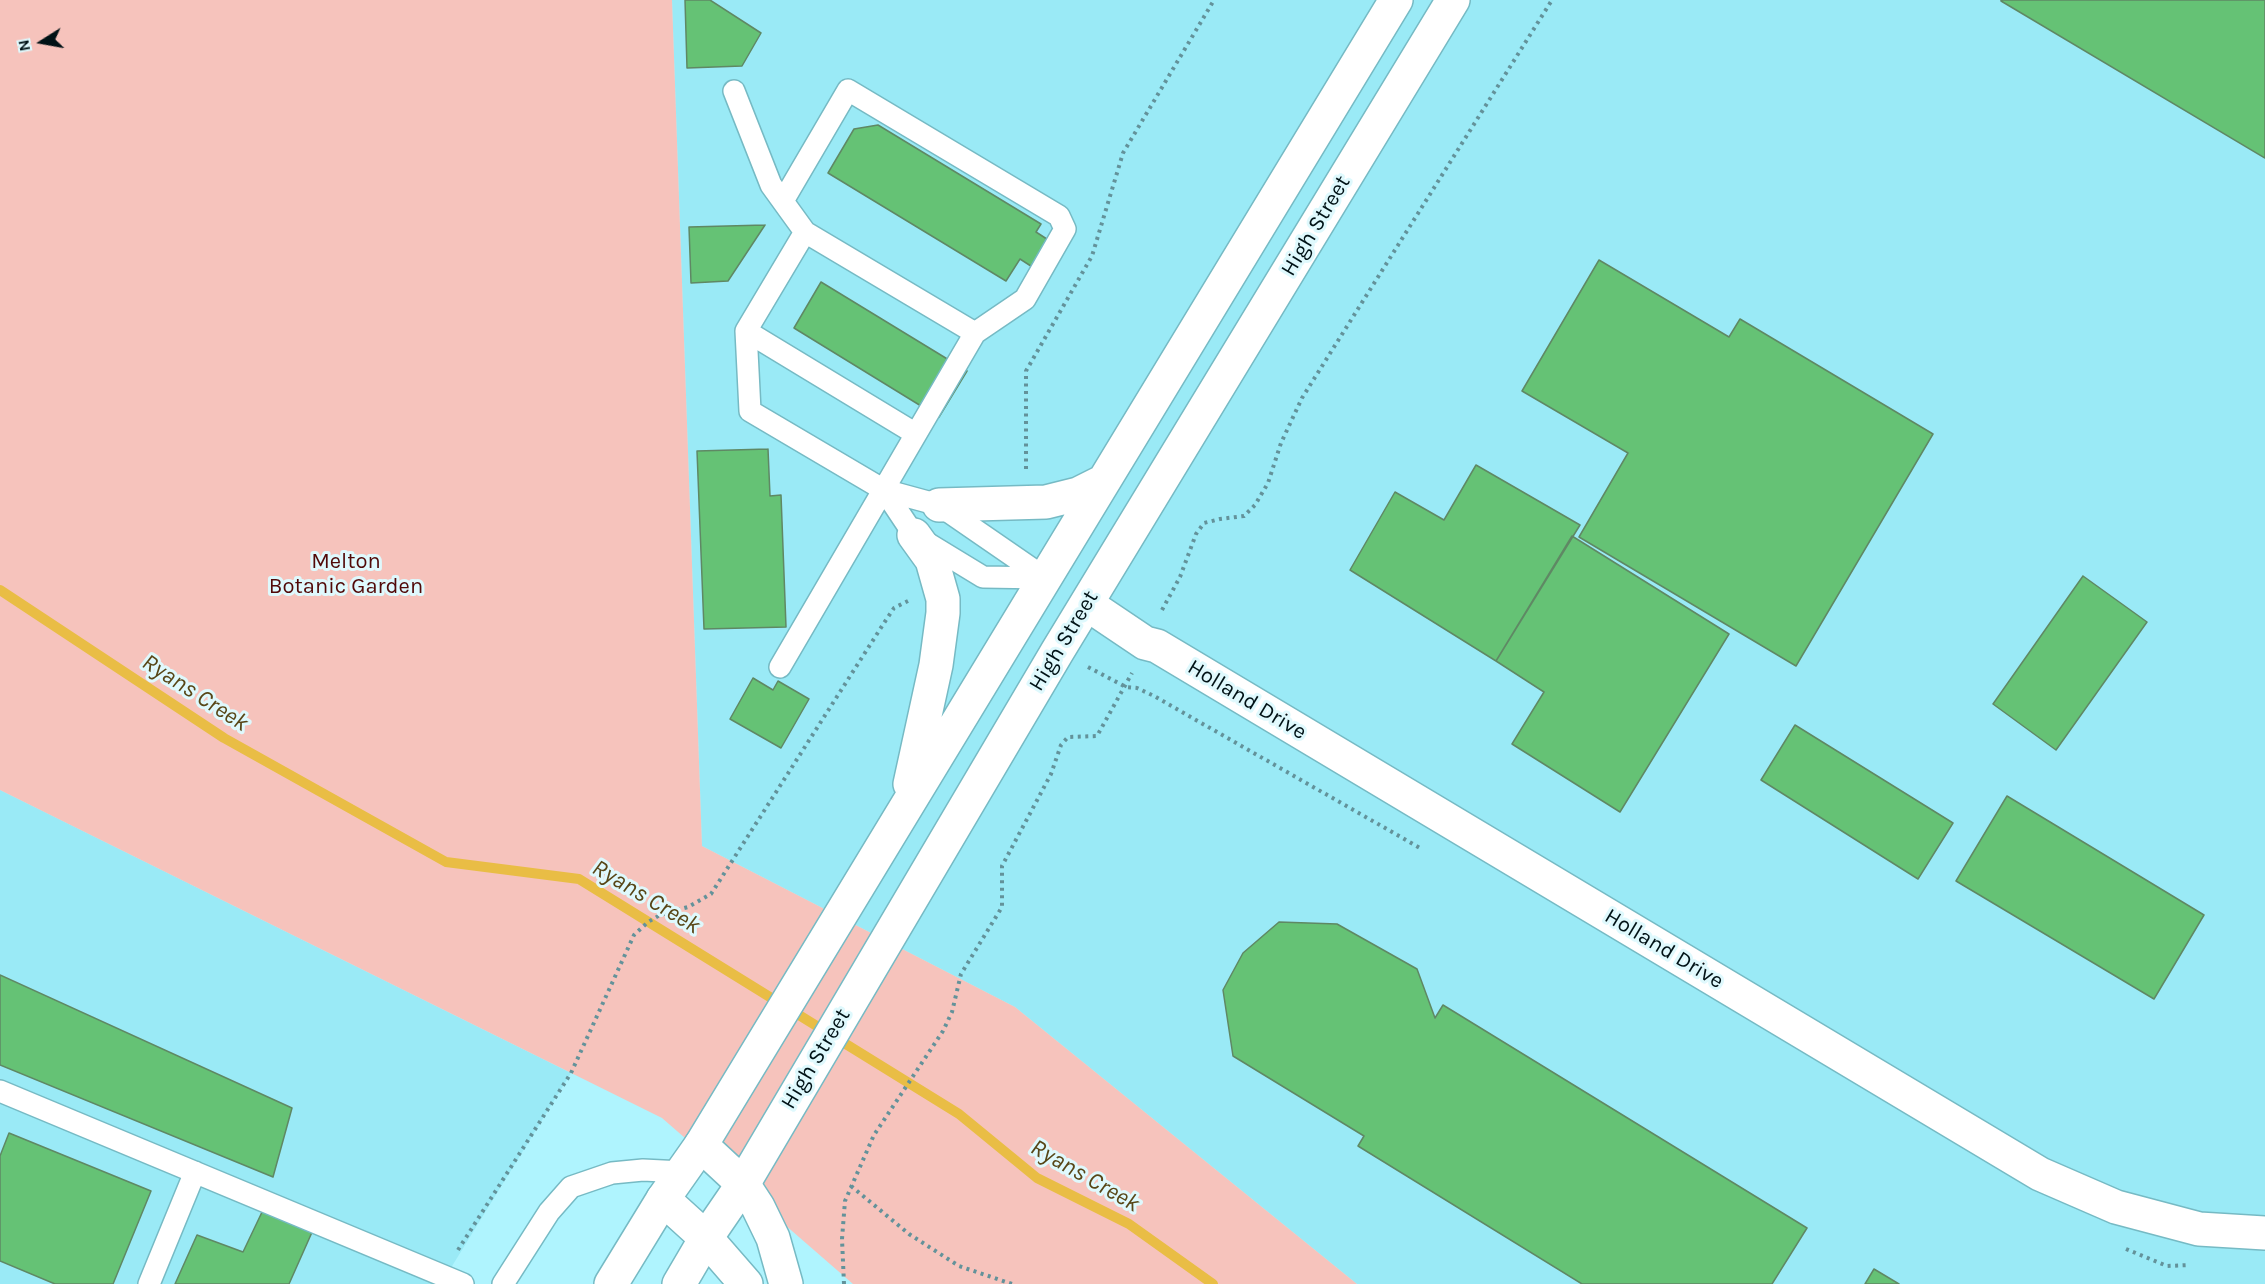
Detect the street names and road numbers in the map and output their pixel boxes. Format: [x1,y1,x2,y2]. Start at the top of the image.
street label: High Street [1276,171,1356,281]
street label: High Street [1024,586,1104,696]
street label: Holland Drive [1183,654,1311,746]
street label: Holland Drive [1600,903,1728,995]
street label: High Street [776,1004,856,1114]

